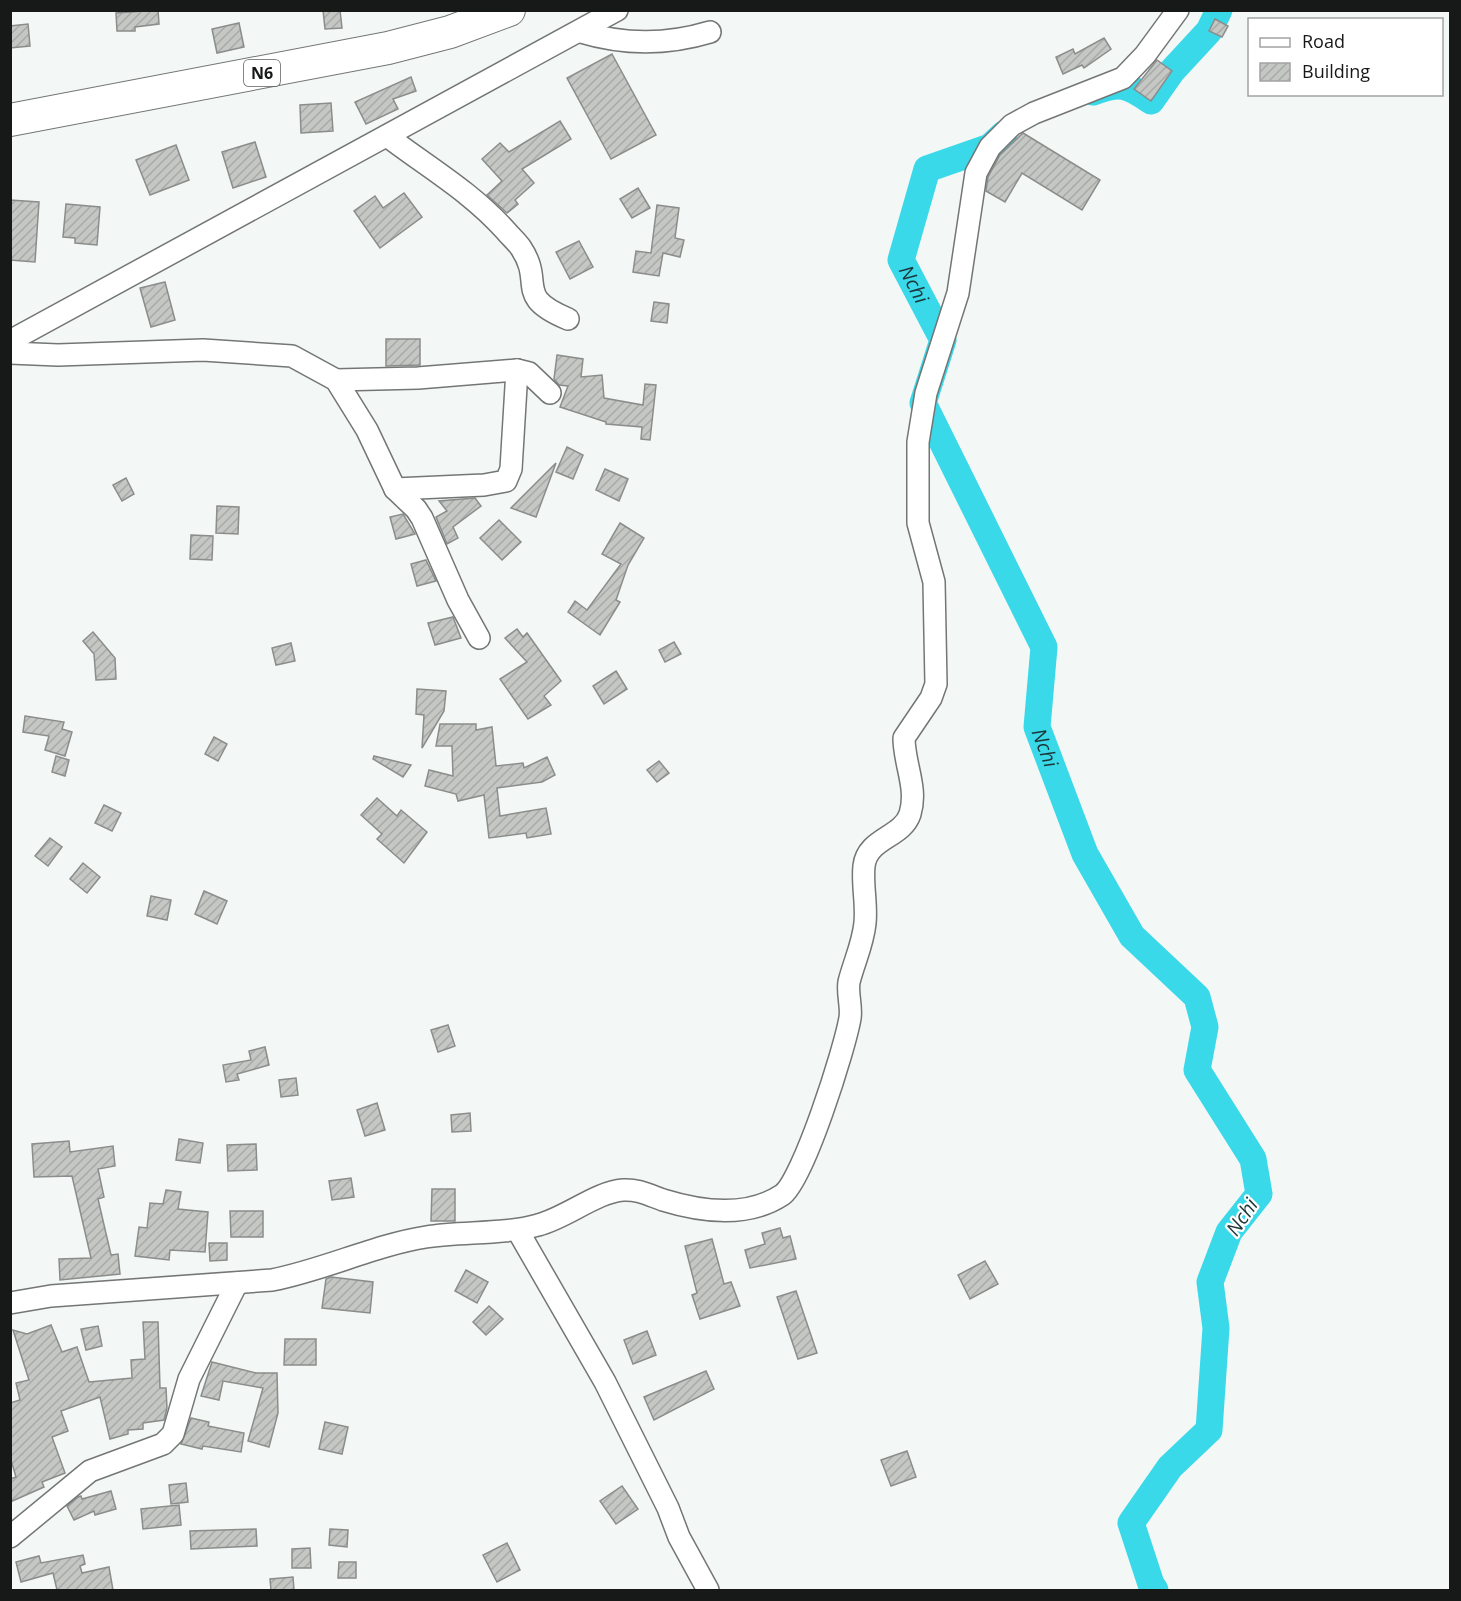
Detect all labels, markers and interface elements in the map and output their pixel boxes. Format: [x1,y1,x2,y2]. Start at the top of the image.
legend [1248,18,1443,96]
text: Road [1302,29,1345,53]
text: Building [1302,59,1370,83]
road number: N6 [244,60,280,86]
water label: Nchi [893,260,936,309]
water label: Nchi [1026,724,1065,772]
water label: Nchi [1219,1192,1264,1241]

